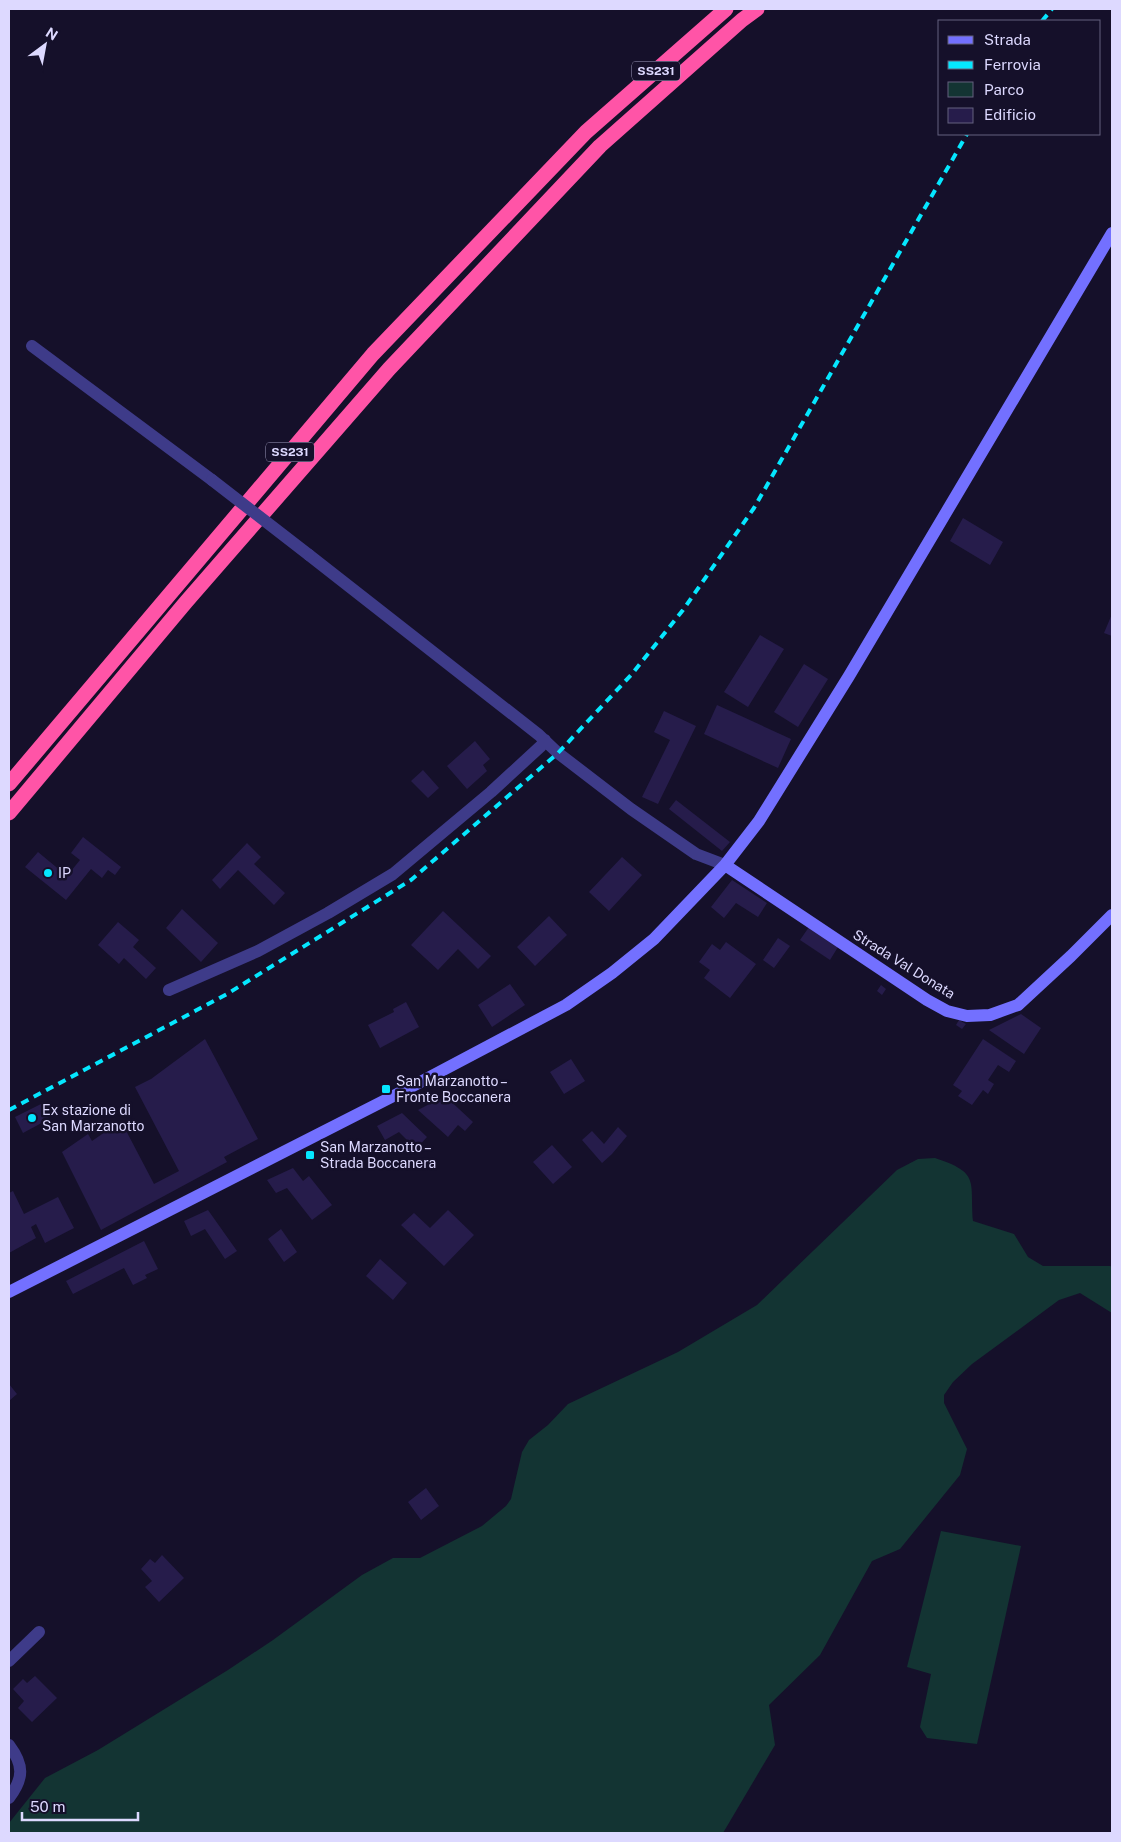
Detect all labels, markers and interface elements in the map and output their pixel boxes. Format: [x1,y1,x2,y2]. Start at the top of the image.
north arrow [20,20,70,70]
legend [938,20,1101,135]
text: N [43,24,61,44]
text: Strada [984,31,1031,48]
text: Ferrovia [984,56,1041,73]
road number: SS231 [632,61,680,80]
text: Parco [984,81,1024,98]
text: Edificio [984,106,1036,123]
road number: SS231 [266,442,314,462]
place label: IP [58,865,71,881]
marker: IP [42,867,54,879]
street label: Strada Val Donata [850,926,958,1002]
place label: San Marzanotto – Fronte Boccanera [396,1073,511,1105]
marker: San Marzanotto – Fronte Boccanera [380,1083,392,1095]
place label: Ex stazione di San Marzanotto [42,1102,144,1134]
marker: Ex stazione di San Marzanotto [26,1112,38,1124]
place label: San Marzanotto – Strada Boccanera [320,1139,436,1171]
marker: San Marzanotto – Strada Boccanera [304,1149,316,1161]
scale bar [22,1790,139,1822]
text: 50 m [30,1798,65,1815]

